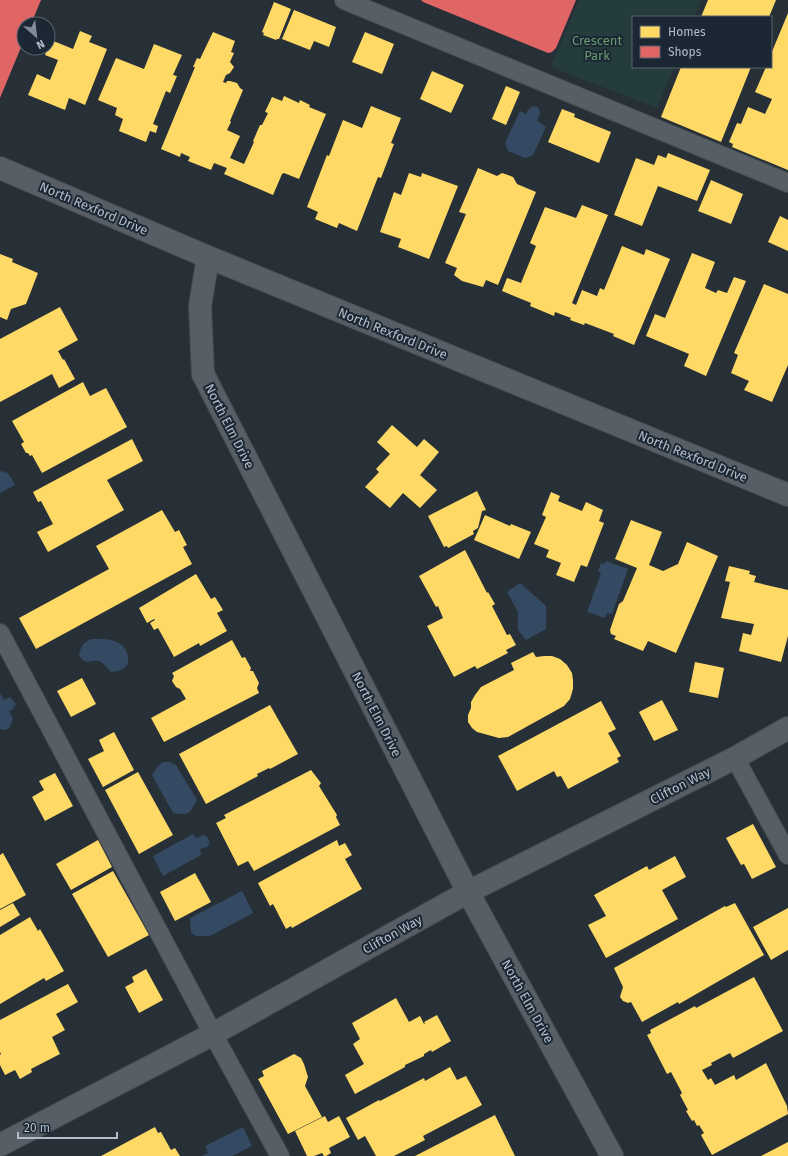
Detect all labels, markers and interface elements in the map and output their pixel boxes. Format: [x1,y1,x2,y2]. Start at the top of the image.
north arrow [16,16,56,56]
legend [632,16,772,68]
text: Homes [668,25,706,39]
park label: Crescent Park [572,33,622,63]
text: N [34,37,47,52]
text: Shops [668,45,702,59]
street label: North Rexford Drive [37,179,150,238]
street label: North Rexford Drive [336,305,450,362]
street label: North Elm Drive [202,381,257,471]
street label: North Rexford Drive [636,428,750,485]
street label: North Elm Drive [349,669,404,759]
street label: Clifton Way [648,764,713,807]
street label: Clifton Way [360,912,425,957]
street label: North Elm Drive [498,957,557,1046]
scale bar [18,1114,117,1140]
text: 20 m [24,1121,50,1135]

